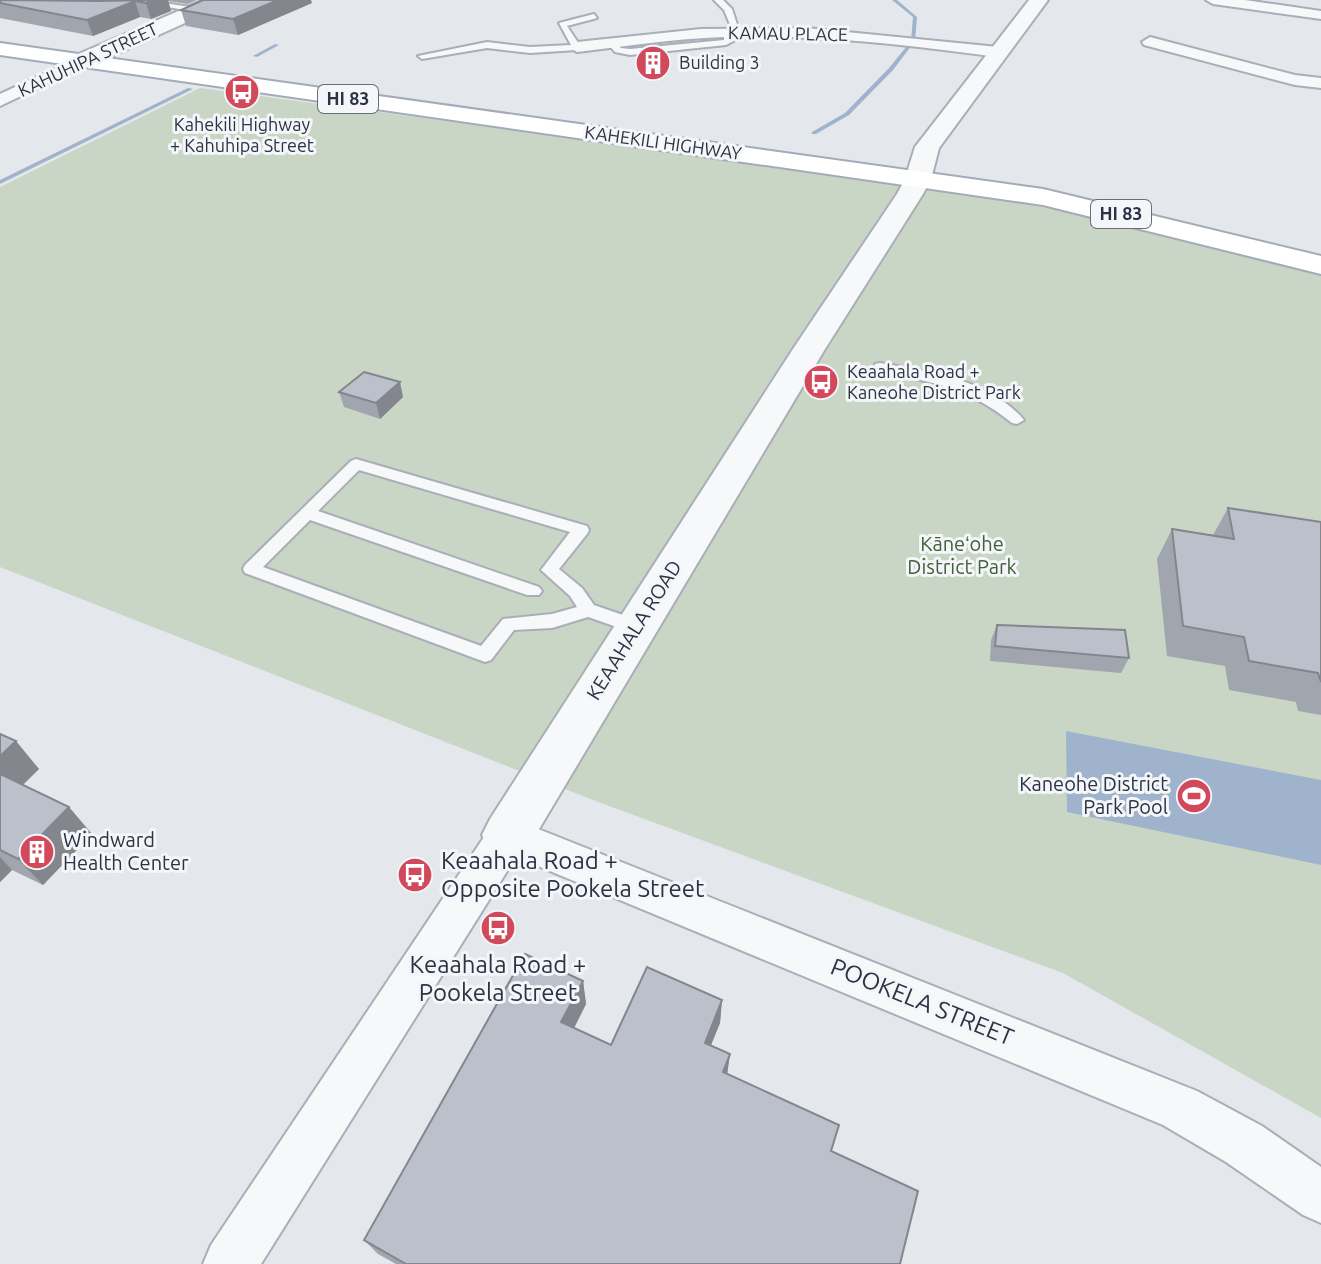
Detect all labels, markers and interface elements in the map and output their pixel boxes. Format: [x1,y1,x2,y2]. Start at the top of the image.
street label: KAHUHIPA STREET [15,18,161,100]
street label: KAMAU PLACE [728,22,848,44]
building icon: Building 3 [634,44,672,82]
place label: Building 3 [679,52,760,72]
bus stop icon: Kahekili Highway + Kahuhipa Street [223,73,261,111]
road number: HI 83 [318,85,378,113]
place label: Kahekili Highway + Kahuhipa Street [170,114,314,155]
street label: KAHEKILI HIGHWAY [583,121,743,163]
road number: HI 83 [1091,200,1151,228]
place label: Keaahala Road + Kaneohe District Park [847,361,1021,402]
bus stop icon: Keaahala Road + Kaneohe District Park [802,363,840,401]
park label: Kāneʻohe District Park [907,532,1017,578]
street label: KEAAHALA ROAD [581,556,686,704]
place label: Kaneohe District Park Pool [1019,772,1168,818]
sports icon: Kaneohe District Park Pool [1175,777,1213,815]
place label: Windward Health Center [63,828,189,874]
building icon: Windward Health Center [18,833,56,871]
place label: Keaahala Road + Opposite Pookela Street [441,847,705,902]
bus stop icon: Keaahala Road + Opposite Pookela Street [396,856,434,894]
bus stop icon: Keaahala Road + Pookela Street [479,909,517,947]
place label: Keaahala Road + Pookela Street [410,951,586,1006]
street label: POOKELA STREET [827,953,1018,1051]

